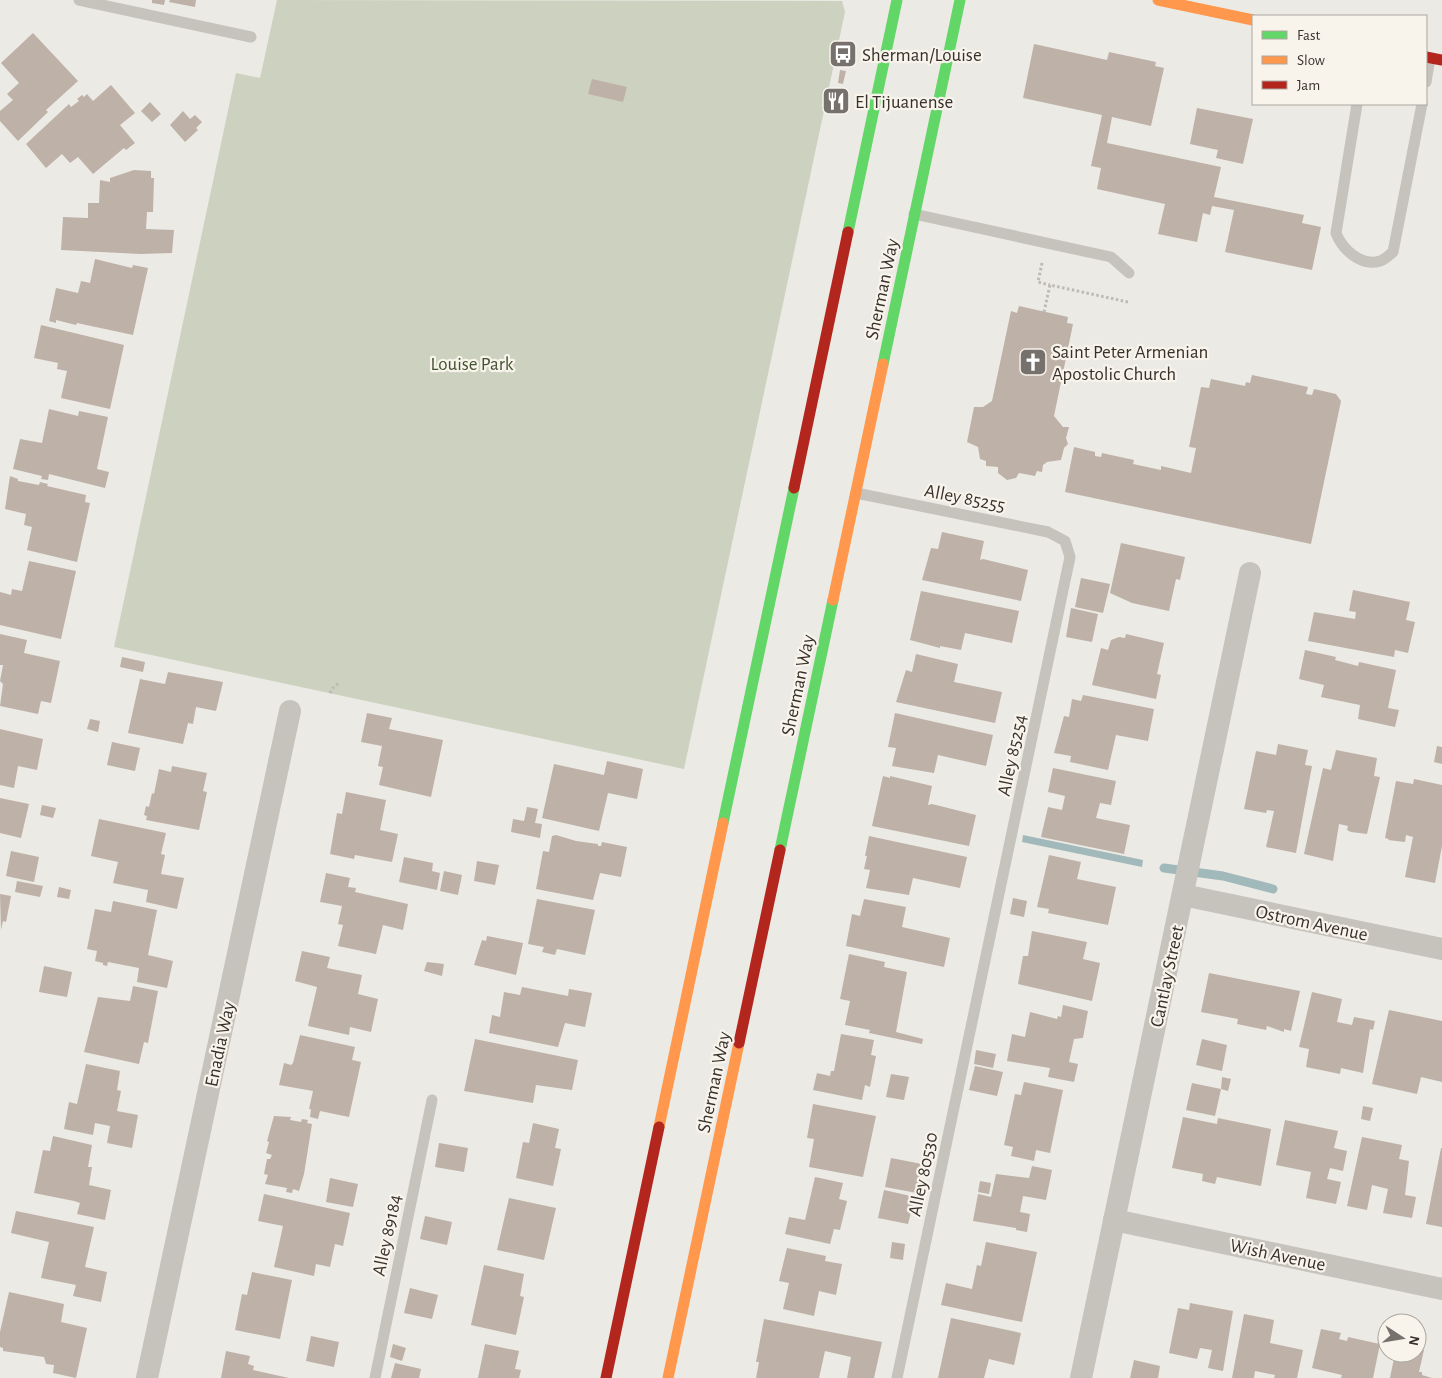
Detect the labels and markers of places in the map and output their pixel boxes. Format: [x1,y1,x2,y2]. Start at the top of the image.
bus stop icon: Sherman/Louise [828,39,858,69]
place label: Sherman/Louise [862,46,982,65]
restaurant icon: El Tijuanense [821,86,851,116]
place label: El Tijuanense [855,93,953,112]
place label: Saint Peter Armenian Apostolic Church [1052,343,1208,384]
church icon: Saint Peter Armenian Apostolic Church [1018,347,1048,377]

